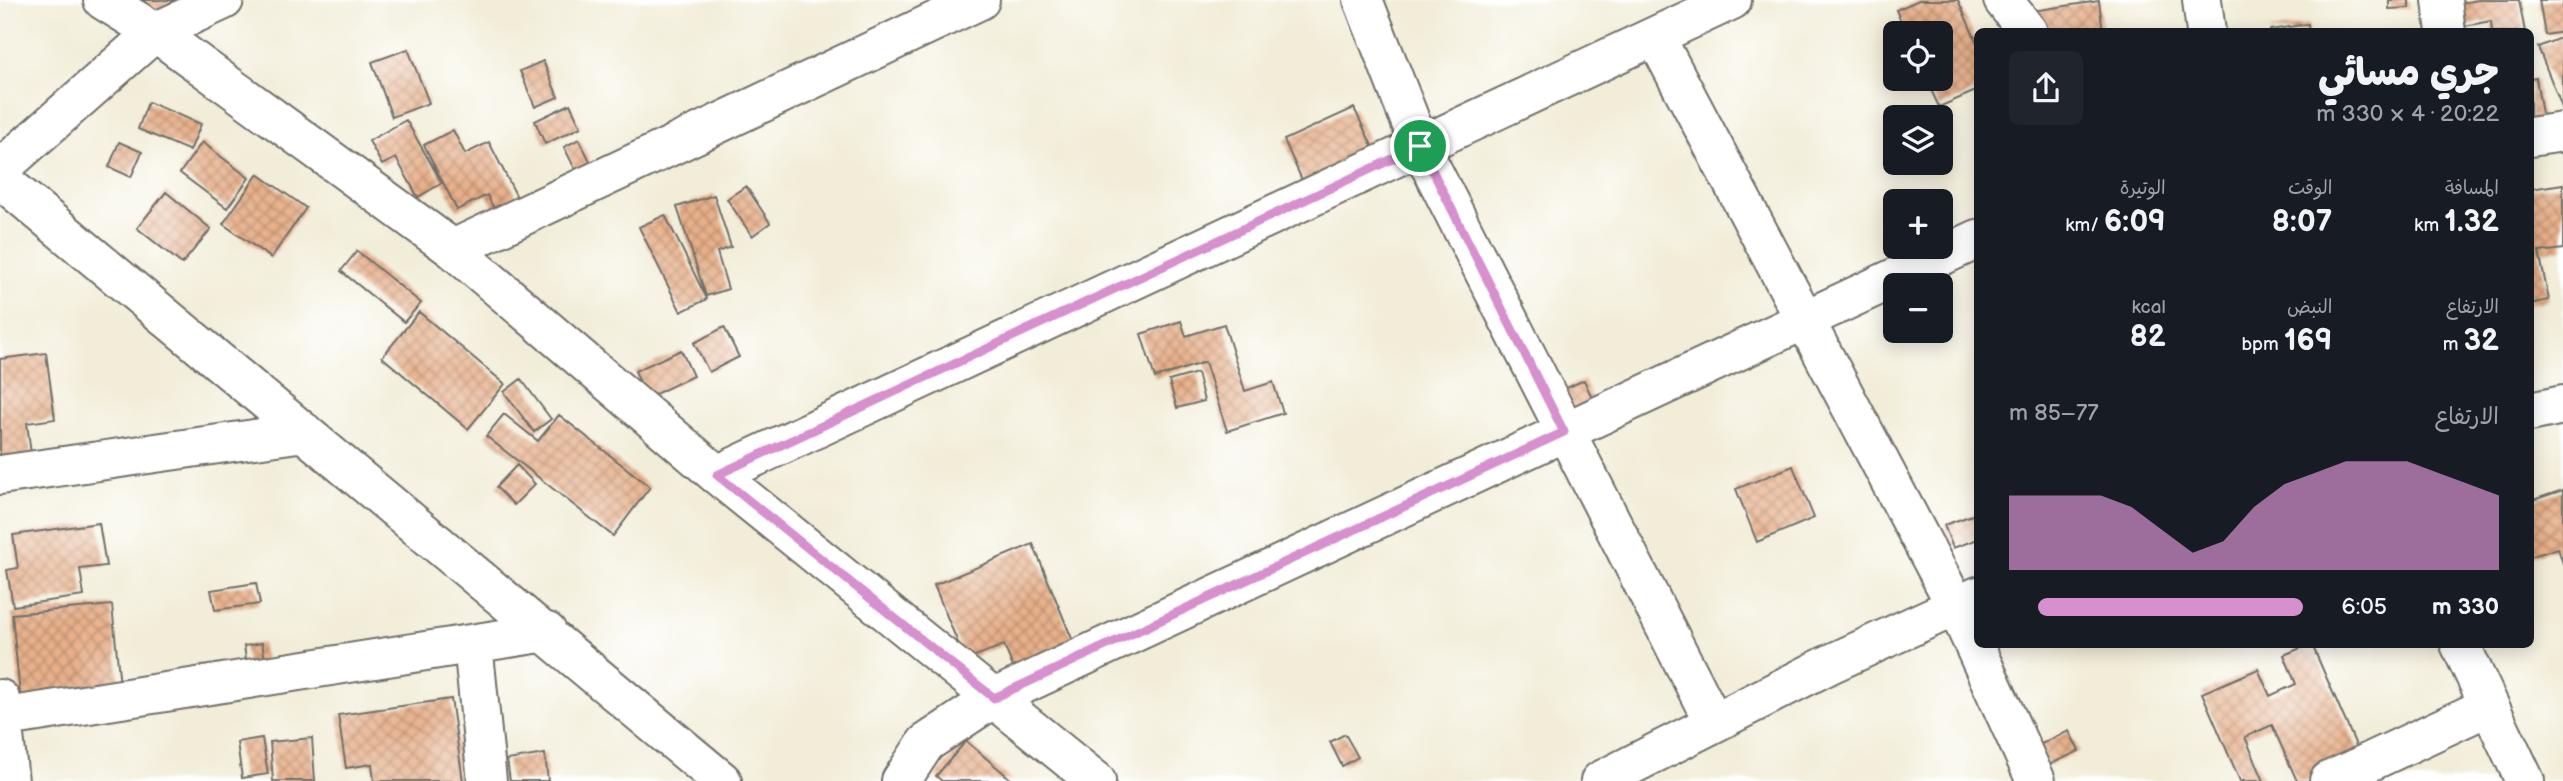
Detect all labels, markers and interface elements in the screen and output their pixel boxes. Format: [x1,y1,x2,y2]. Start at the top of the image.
map controls [1883,21,1953,343]
button: locate [1883,21,1953,91]
button: share [2009,51,2083,125]
text: جري مسائي [2318,51,2499,96]
text: 20:22 · 4 × 330 m [2316,100,2499,128]
button: layers [1883,105,1953,175]
pin [1390,116,1450,176]
icon: arrive [1401,127,1439,165]
text: الوتيرة [2120,177,2166,200]
text: الوقت [2288,177,2332,200]
text: المسافة [2445,177,2499,200]
button: + [1883,189,1953,259]
text: 6:09 [2104,204,2166,240]
text: 8:07 [2272,204,2332,240]
text: 1.32 [2444,204,2499,240]
text: /km [2065,214,2104,237]
text: km [2414,214,2444,237]
button: − [1883,273,1953,343]
text: kcal [2132,296,2166,319]
text: النبض [2287,296,2332,319]
text: الارتفاع [2446,296,2499,319]
text: 82 [2130,319,2166,355]
text: 169 [2284,323,2332,359]
text: 32 [2464,323,2499,359]
text: bpm [2241,333,2284,356]
text: m [2443,333,2464,356]
text: 77–85 m [2009,399,2099,427]
text: الارتفاع [2435,403,2499,431]
text: 6:05 [2342,593,2387,621]
text: 330 m [2432,593,2499,621]

